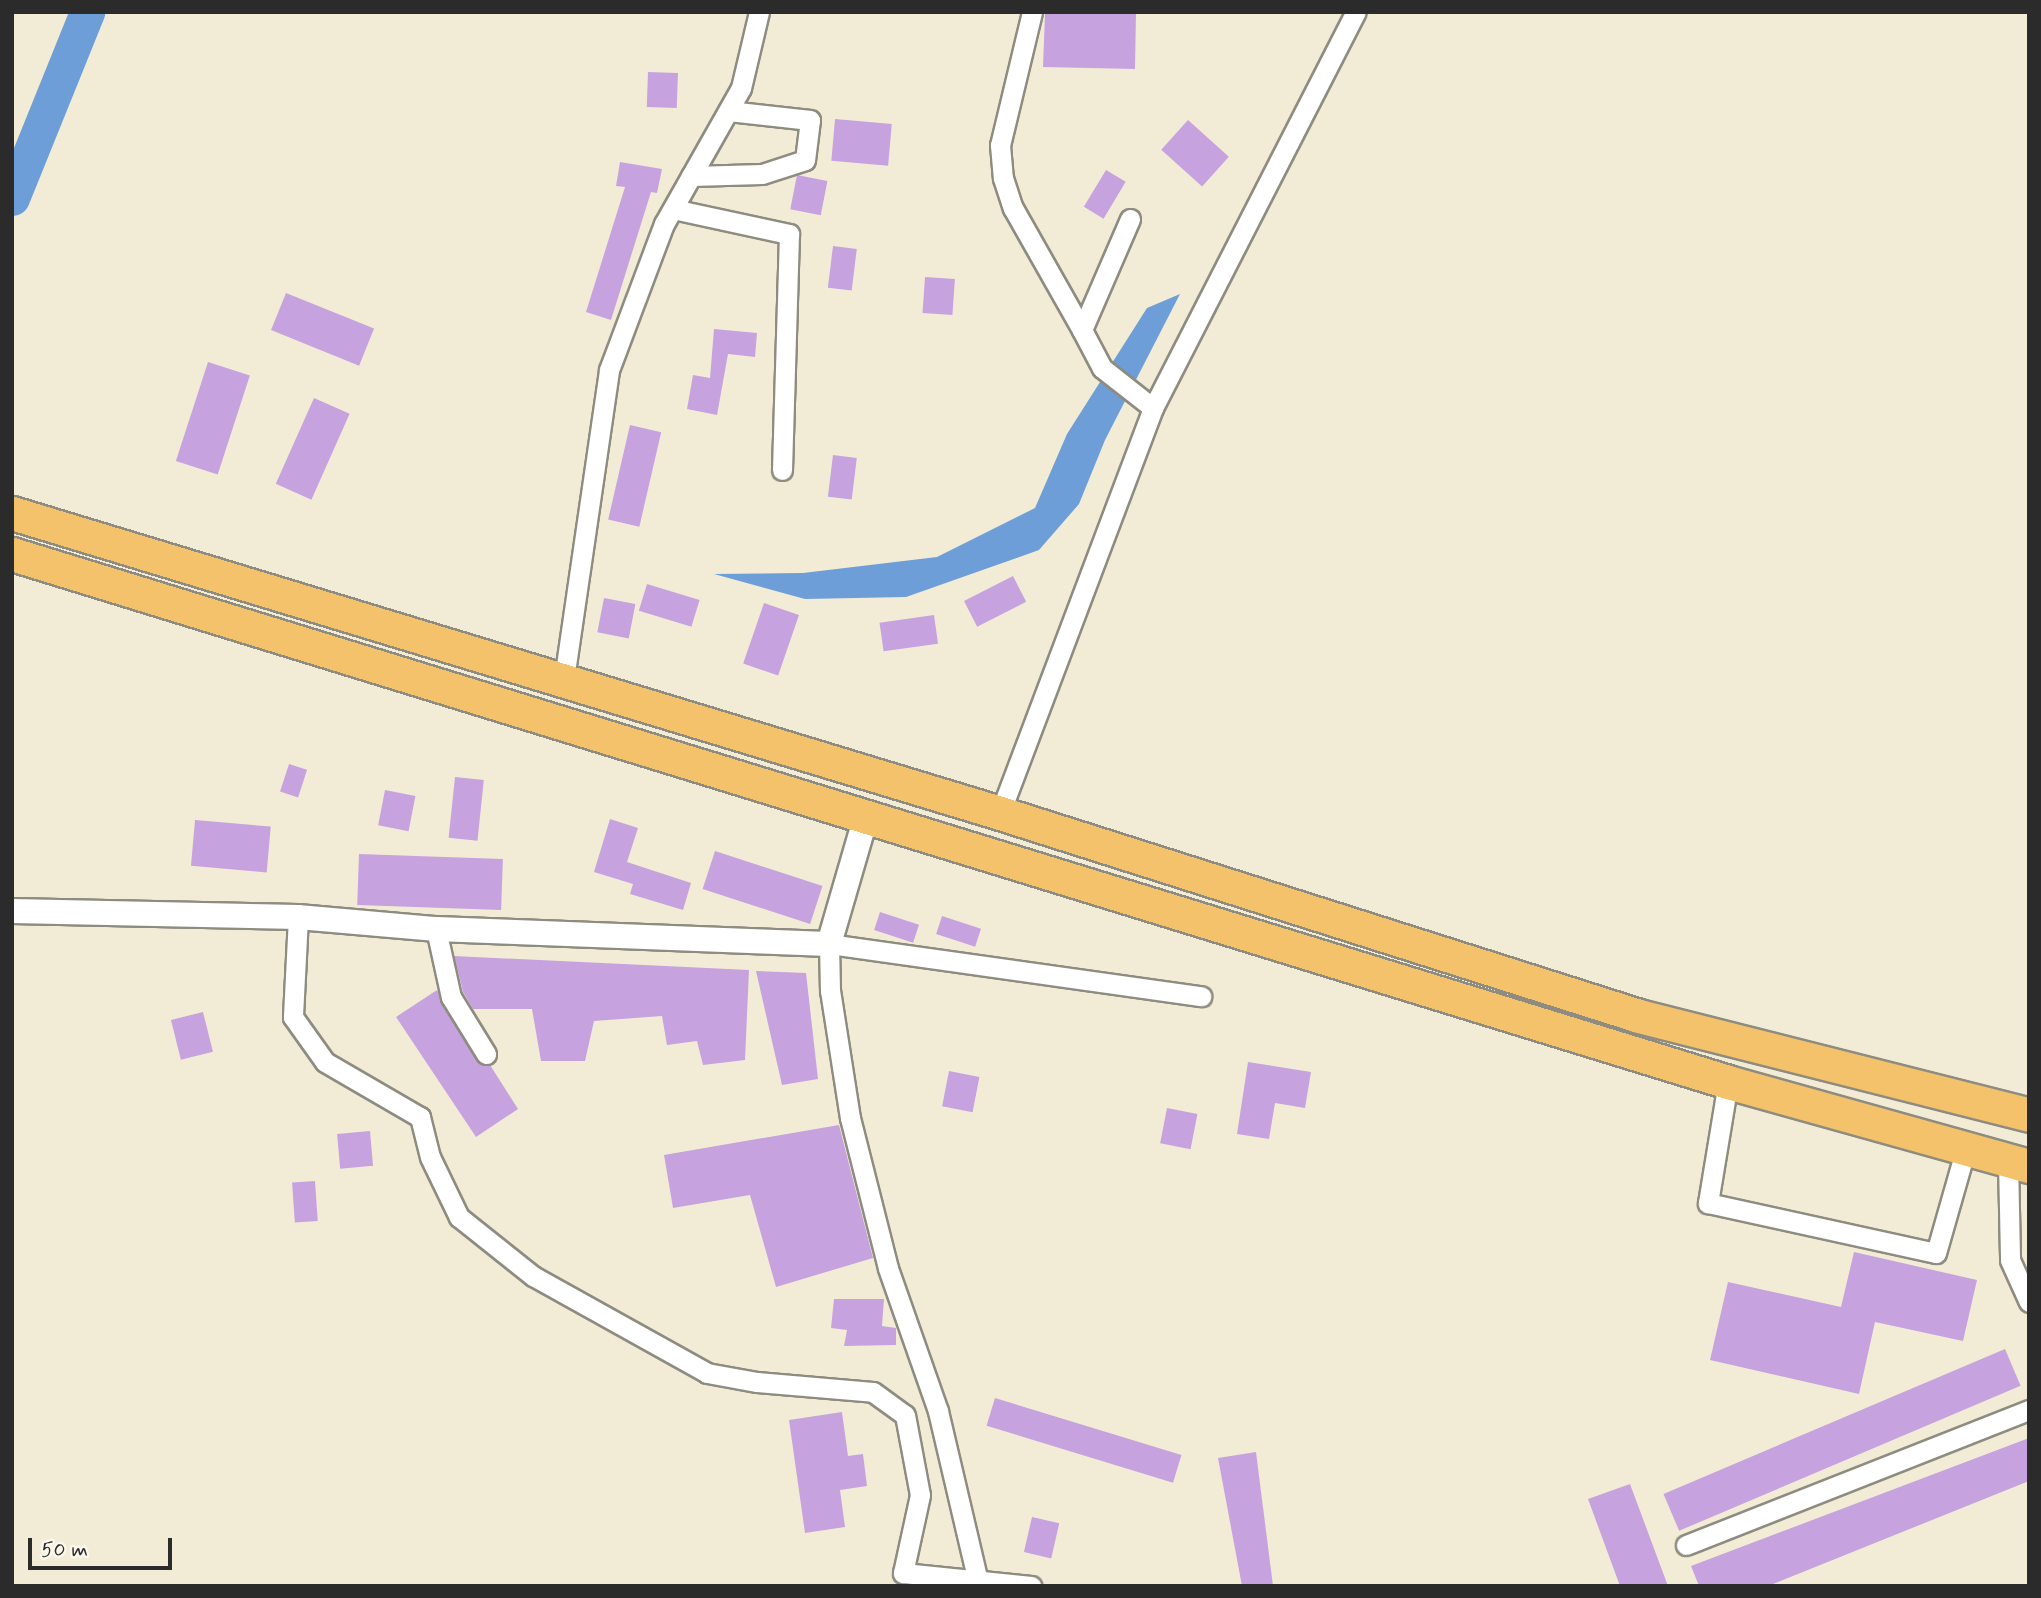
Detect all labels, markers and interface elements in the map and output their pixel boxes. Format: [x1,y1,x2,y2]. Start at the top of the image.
scale bar [32,1524,175,1568]
text: 50 m [41,1536,88,1564]

